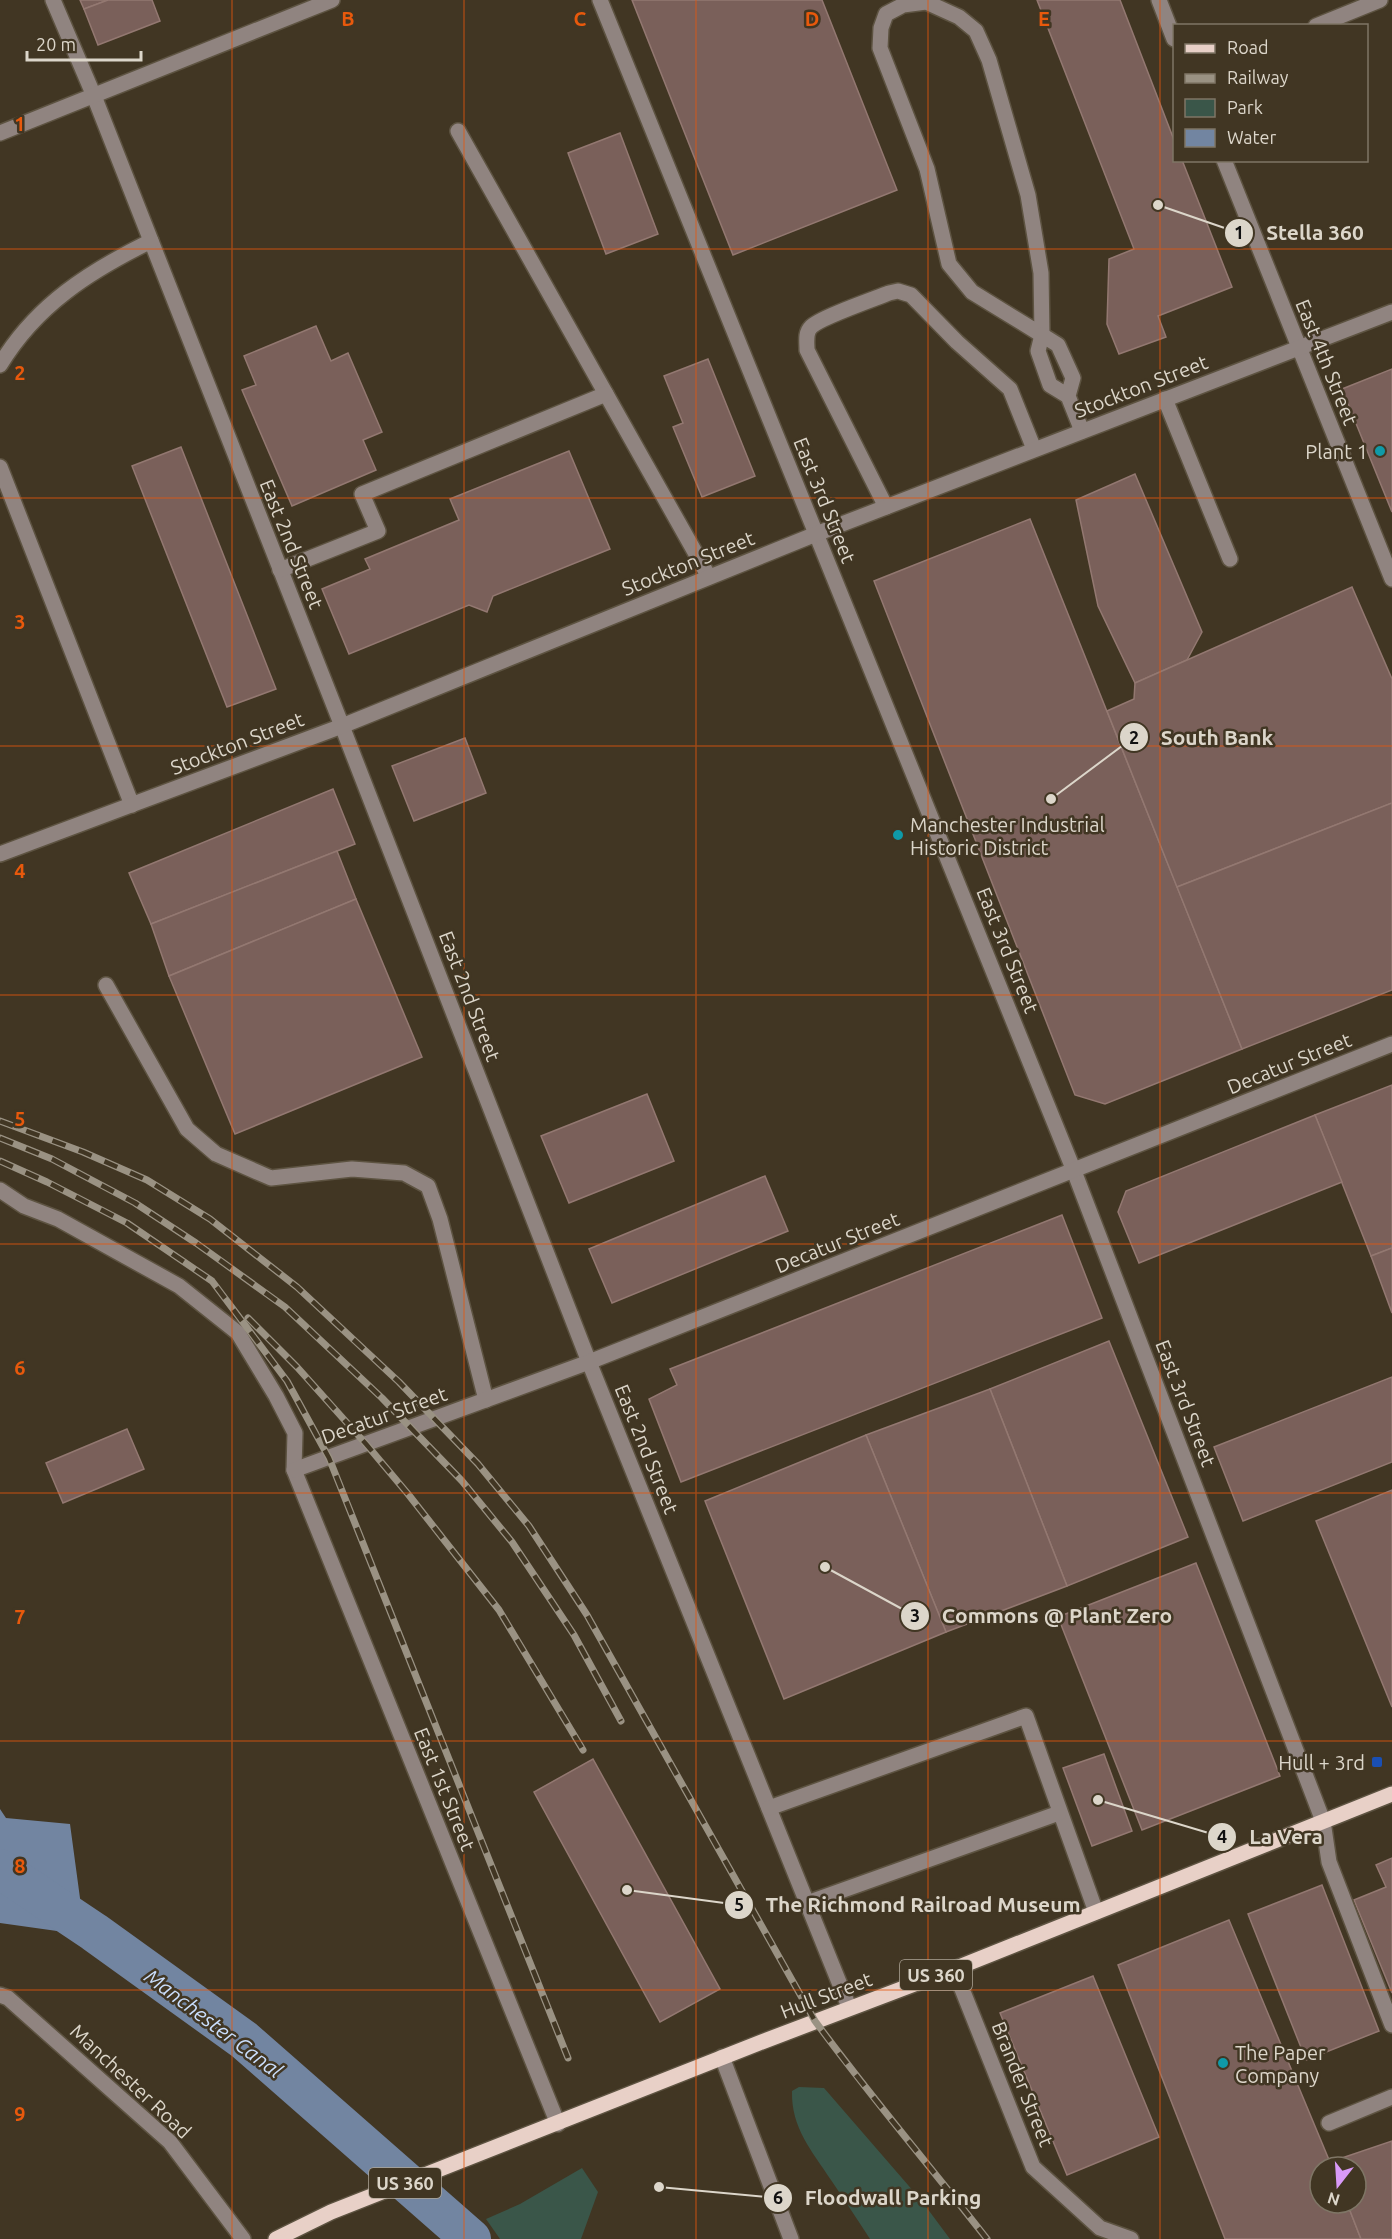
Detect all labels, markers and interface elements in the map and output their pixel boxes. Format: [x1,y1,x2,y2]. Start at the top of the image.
text: B [341,7,355,30]
text: C [574,7,587,30]
text: D [805,7,819,30]
text: E [1038,7,1050,30]
scale bar [27,24,141,62]
legend [1173,24,1368,162]
text: 20 m [36,34,76,54]
text: Road [1227,37,1269,57]
text: Railway [1227,67,1289,87]
text: Park [1227,97,1263,117]
text: 1 [14,112,26,135]
text: Water [1227,127,1277,147]
callout: Stella 360 [1224,213,1376,252]
text: Stella 360 [1266,220,1364,244]
text: 1 [1234,222,1244,242]
street label: East 4th Street [1291,296,1363,428]
street label: Stockton Street [1071,350,1211,422]
text: 2 [14,361,26,384]
street label: East 3rd Street [789,434,861,566]
place label: Plant 1 [1305,440,1368,463]
marker: Plant 1 [1373,444,1387,458]
street label: East 2nd Street [256,476,328,612]
street label: Stockton Street [618,526,758,600]
text: 3 [14,610,26,633]
street label: Stockton Street [167,707,307,779]
callout: South Bank [1119,718,1285,757]
text: South Bank [1161,725,1273,749]
text: 2 [1129,727,1139,747]
place label: Manchester Industrial Historic District [910,813,1105,859]
marker: Manchester Industrial Historic District [891,828,905,842]
text: 4 [14,859,26,882]
street label: East 3rd Street [972,884,1044,1016]
street label: East 2nd Street [435,928,505,1064]
street label: Decatur Street [1224,1028,1355,1098]
text: 5 [14,1107,26,1130]
street label: Decatur Street [772,1207,903,1277]
street label: East 3rd Street [1151,1337,1221,1470]
text: 6 [14,1356,26,1379]
street label: East 2nd Street [611,1381,683,1517]
street label: Decatur Street [318,1382,450,1448]
callout: Commons @ Plant Zero [900,1596,1185,1635]
text: Commons @ Plant Zero [942,1603,1172,1627]
text: 7 [14,1605,26,1628]
text: 3 [910,1605,920,1625]
street label: East 1st Street [410,1724,480,1854]
place label: Hull + 3rd [1278,1751,1365,1774]
marker: Hull + 3rd [1370,1755,1384,1769]
callout: La Vera [1207,1817,1334,1856]
text: La Vera [1249,1824,1323,1848]
text: 4 [1217,1826,1227,1846]
text: 8 [14,1854,26,1877]
callout: The Richmond Railroad Museum [724,1886,1093,1925]
text: The Richmond Railroad Museum [765,1892,1081,1916]
text: 5 [734,1894,744,1914]
road number: US 360 [900,1960,972,1990]
water label: Manchester Canal [140,1963,288,2083]
street label: Hull Street [777,1967,875,2023]
street label: Brander Street [987,2018,1059,2150]
street label: Manchester Road [66,2019,196,2143]
place label: The Paper Company [1235,2041,1326,2087]
marker: The Paper Company [1216,2056,1230,2070]
text: 9 [14,2102,26,2125]
north arrow [1308,2155,1368,2215]
road number: US 360 [369,2168,441,2198]
callout: Floodwall Parking [763,2178,993,2217]
text: Floodwall Parking [805,2185,981,2209]
text: 6 [773,2187,783,2207]
text: N [1325,2189,1342,2210]

